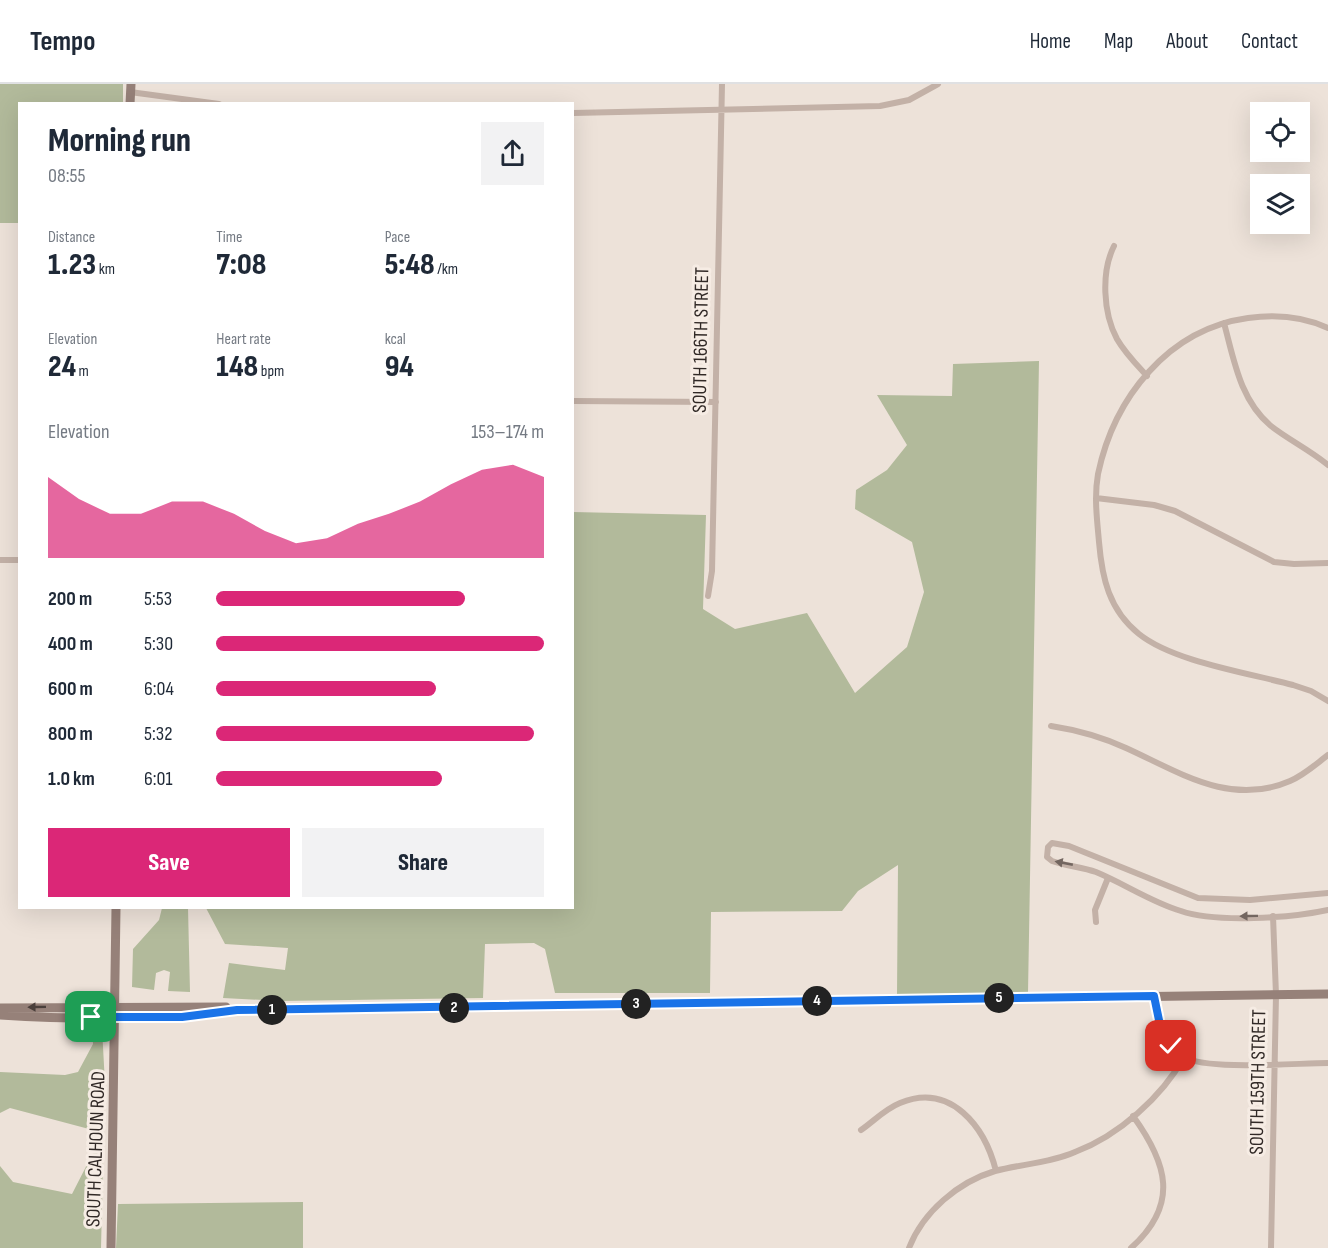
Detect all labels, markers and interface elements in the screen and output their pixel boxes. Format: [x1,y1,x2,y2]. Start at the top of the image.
text: Tempo [30,25,95,58]
text: Home [1030,29,1071,54]
text: Map [1104,29,1133,54]
text: About [1166,29,1208,54]
text: Contact [1241,29,1298,54]
map controls [1250,102,1310,234]
button: locate [1250,102,1310,162]
text: Morning run [48,121,191,161]
button: share [481,122,544,185]
text: 08:55 [48,164,86,188]
button: layers [1250,174,1310,234]
text: Distance [48,228,95,247]
text: Time [216,228,243,247]
text: Pace [385,228,410,247]
text: 1.23 [48,247,96,283]
text: 7:08 [216,247,266,283]
text: 5:48 [385,247,435,283]
text: km [96,260,115,279]
text: /km [435,260,458,279]
street label: SOUTH 166TH STREET [688,267,714,413]
text: Elevation [48,330,97,349]
text: Heart rate [216,330,271,349]
text: kcal [385,330,406,349]
text: 24 [48,349,76,385]
text: 148 [216,349,258,385]
text: 94 [385,349,414,385]
text: m [76,362,89,381]
text: bpm [258,362,284,381]
text: Elevation [48,420,110,444]
text: 153–174 m [471,420,544,444]
text: 200 m [48,587,92,611]
text: 5:53 [144,587,172,611]
text: 400 m [48,632,93,656]
text: 5:30 [144,632,173,656]
text: 600 m [48,677,93,701]
text: 6:04 [144,677,174,701]
text: 800 m [48,722,93,746]
text: 5:32 [144,722,172,746]
text: 1.0 km [48,767,95,791]
text: 6:01 [144,767,172,791]
button: Save [48,828,290,897]
button: Share [302,828,544,897]
one-way arrow [1055,858,1074,867]
one-way arrow [1239,911,1258,921]
pin: 5 [984,983,1014,1013]
pin: 4 [802,986,832,1016]
text: 5 [995,988,1003,1007]
pin: 3 [621,989,651,1019]
pin [65,991,116,1042]
text: 4 [813,991,821,1010]
pin: 2 [439,993,469,1023]
text: 3 [632,994,640,1013]
pin: 1 [257,995,287,1025]
text: 2 [450,998,458,1017]
icon: arrive [74,1000,107,1033]
text: 1 [269,1000,275,1019]
one-way arrow [28,1002,47,1012]
street label: SOUTH 159TH STREET [1245,1009,1271,1155]
pin [1145,1020,1196,1071]
icon: check [1154,1029,1187,1062]
street label: SOUTH CALHOUN ROAD [81,1071,111,1227]

